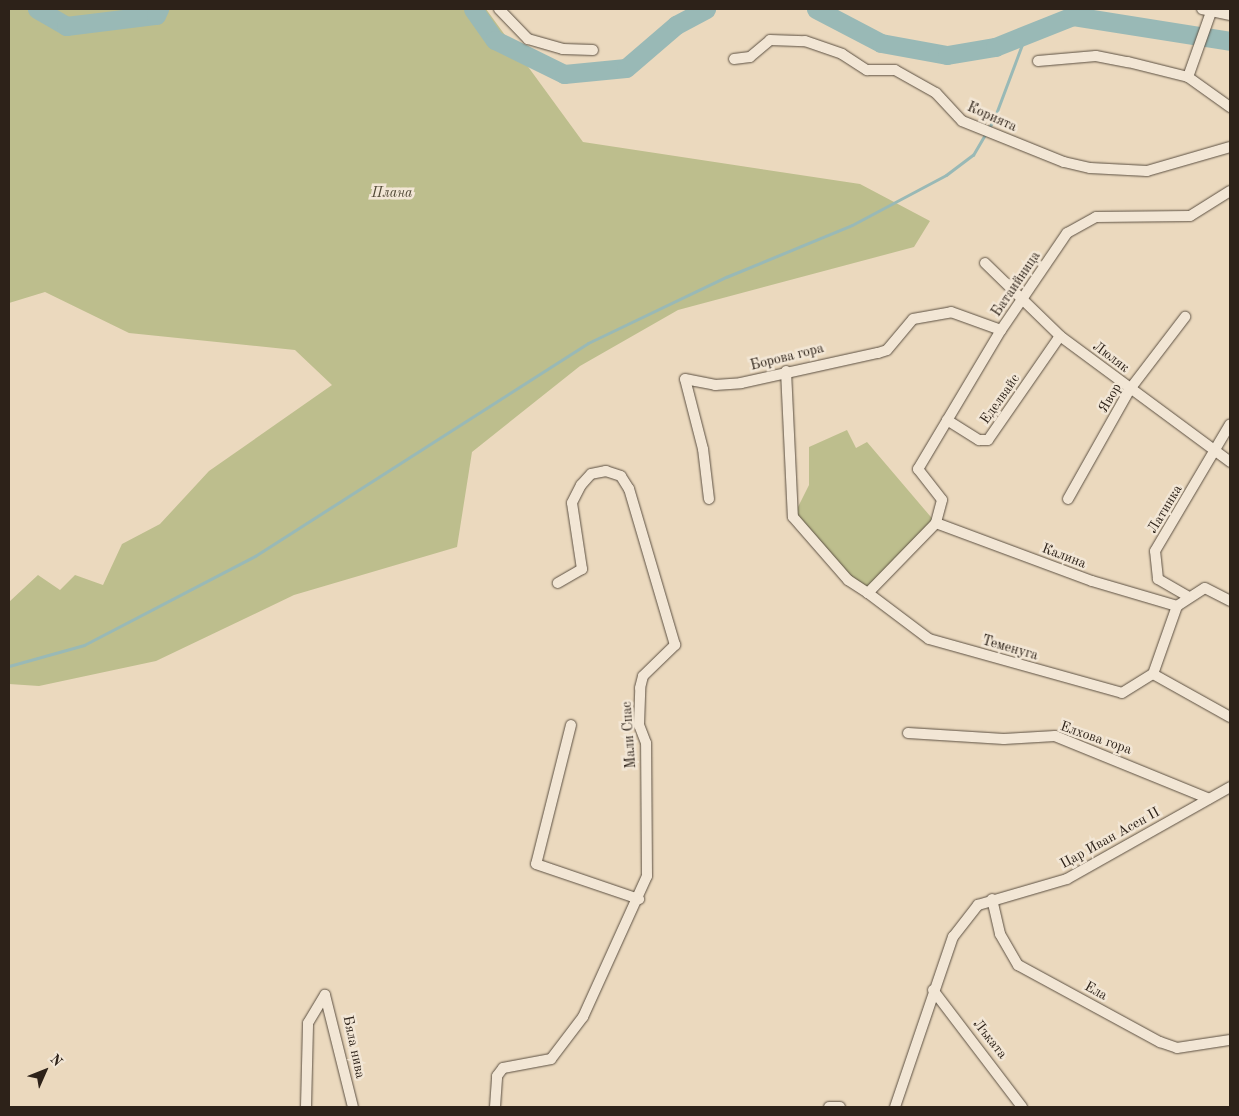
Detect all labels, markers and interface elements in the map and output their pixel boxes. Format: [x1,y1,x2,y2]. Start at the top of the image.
street label: Корията [965,99,1019,135]
park label: Плана [371,185,413,201]
street label: Батаийница [988,248,1044,320]
street label: Люляк [1089,338,1133,376]
street label: Борова гора [749,340,825,374]
street label: Еделвайс [977,371,1023,427]
street label: Явор [1095,380,1125,416]
street label: Латинка [1144,482,1186,536]
street label: Калина [1039,540,1089,572]
street label: Теменуга [980,632,1040,664]
street label: Мали Спас [618,701,640,769]
street label: Елхова гора [1058,718,1134,758]
street label: Цар Иван Асен II [1057,804,1163,872]
street label: Ела [1082,978,1110,1004]
street label: Бяла нива [339,1014,369,1080]
street label: Лъката [969,1016,1011,1062]
north arrow [20,1046,70,1096]
text: N [47,1052,65,1069]

